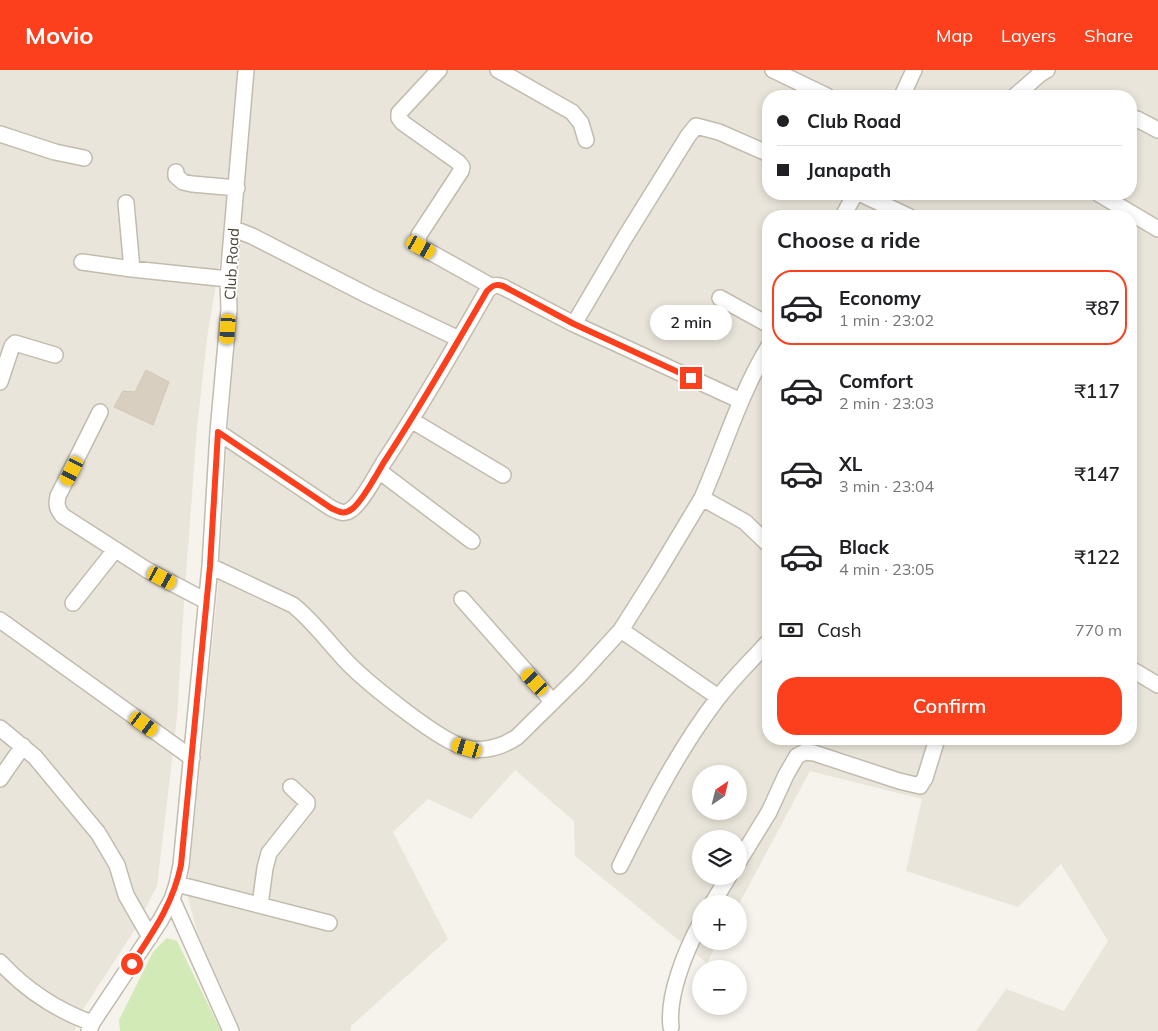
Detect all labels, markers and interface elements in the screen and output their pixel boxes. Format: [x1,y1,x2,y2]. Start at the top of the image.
text: Movio [25,20,93,50]
text: Map [936,24,973,47]
text: Layers [1001,24,1056,47]
text: Share [1084,24,1133,47]
text: Club Road [807,109,901,133]
text: Janapath [807,158,891,182]
text: Choose a ride [777,226,920,254]
street label: Club Road [220,227,243,301]
car [404,233,437,261]
icon: car [779,285,824,330]
text: Economy [839,286,921,310]
text: ₹87 [1086,296,1120,320]
callout: 2 min [650,306,732,340]
text: 1 min · 23:02 [839,310,934,330]
text: 2 min [670,312,712,332]
car [219,314,236,344]
route end [680,367,702,389]
icon: car [779,368,824,413]
text: Comfort [839,369,913,393]
text: ₹117 [1074,379,1120,403]
text: 2 min · 23:03 [839,393,934,413]
icon: car [779,451,824,496]
text: XL [839,452,862,476]
car [58,454,85,488]
text: ₹147 [1074,462,1120,486]
text: 3 min · 23:04 [839,476,934,496]
icon: car [779,534,824,579]
text: Black [839,535,889,559]
text: ₹122 [1074,545,1120,569]
text: 4 min · 23:05 [839,559,934,579]
car [145,564,178,592]
icon: cash [777,616,805,644]
text: Cash [817,618,862,642]
text: 770 m [1075,620,1122,640]
car [519,666,550,698]
button: Confirm [777,677,1122,735]
car [127,709,160,739]
car [450,736,483,760]
north arrow [692,765,748,820]
map controls [692,765,747,1015]
button: layers [692,830,747,885]
button: + [692,895,747,950]
route start [121,953,143,975]
button: − [692,960,747,1015]

